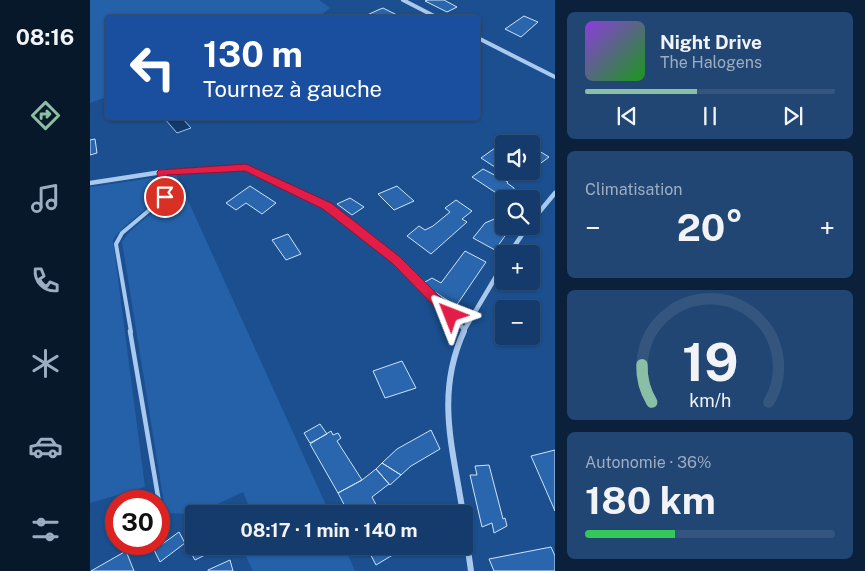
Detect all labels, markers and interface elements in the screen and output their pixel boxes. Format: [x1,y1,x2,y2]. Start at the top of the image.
text: 08:16 [16,24,74,50]
text: Night Drive [660,31,762,53]
text: 130 m [203,34,303,75]
icon: left [120,35,185,100]
text: The Halogens [660,53,762,72]
text: Tournez à gauche [203,76,382,102]
icon: directions [28,98,63,133]
icon: previous [613,102,641,130]
icon: pause [696,102,724,130]
icon: next [779,102,807,130]
map controls [495,135,540,345]
button: sound [495,135,540,180]
pin [144,176,186,218]
text: Climatisation [585,180,682,199]
icon: music [28,181,63,216]
icon: arrive [151,183,179,211]
button: search [495,190,540,235]
text: 20° [677,205,743,250]
text: − [585,211,601,244]
text: + [819,211,835,244]
button: + [495,245,540,290]
icon: phone [28,263,63,298]
position arrow [424,288,476,340]
button: − [495,300,540,345]
text: 19 [682,332,738,393]
icon: climate [28,346,63,381]
text: km/h [689,390,731,411]
icon: car [28,429,63,464]
text: Autonomie · 36% [585,453,711,472]
text: 180 km [585,478,716,523]
speed limit sign: 30 [105,490,170,555]
icon: filters [28,512,63,547]
text: 08:17 · 1 min · 140 m [241,519,417,541]

